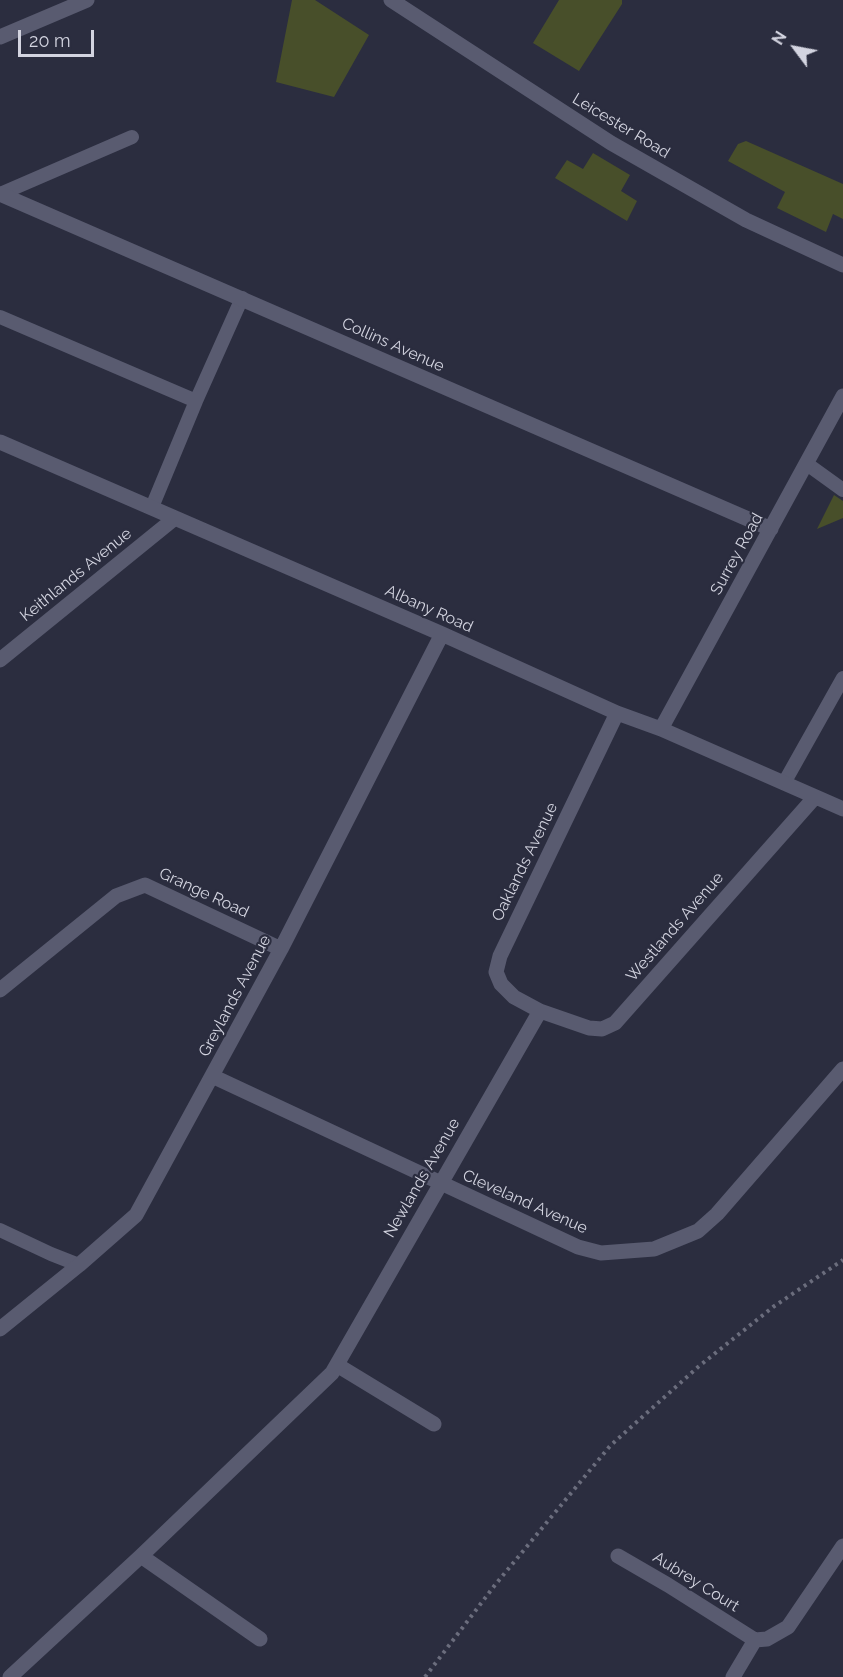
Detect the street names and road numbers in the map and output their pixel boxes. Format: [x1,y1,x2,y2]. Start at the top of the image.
street label: Leicester Road [569,89,673,163]
street label: Collins Avenue [339,314,447,376]
street label: Surrey Road [707,510,767,598]
street label: Keithlands Avenue [16,524,136,626]
street label: Albany Road [382,581,476,637]
street label: Oaklands Avenue [488,800,562,924]
street label: Grange Road [156,864,252,922]
street label: Westlands Avenue [622,868,728,986]
street label: Greylands Avenue [195,932,275,1060]
street label: Newlands Avenue [380,1115,464,1241]
street label: Cleveland Avenue [460,1166,590,1238]
street label: Aubrey Court [649,1548,743,1616]

